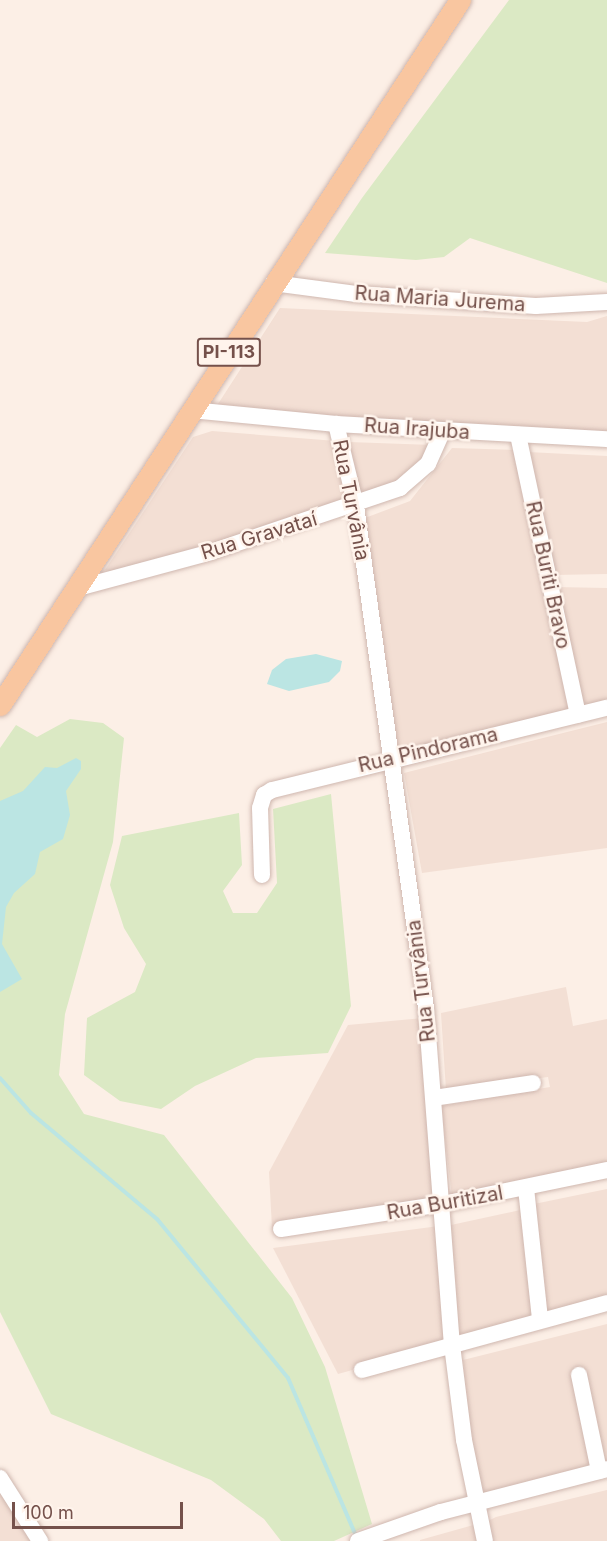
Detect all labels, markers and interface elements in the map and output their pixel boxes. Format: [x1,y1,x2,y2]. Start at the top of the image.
street label: Rua Maria Jurema [354,281,526,317]
road number: PI-113 [196,337,262,367]
street label: Rua Irajuba [363,413,471,445]
street label: Rua Turvânia [327,437,375,563]
street label: Rua Buriti Bravo [521,499,575,651]
street label: Rua Gravataí [198,507,320,565]
street label: Rua Pindorama [356,722,500,778]
street label: Rua Turvânia [402,919,440,1043]
street label: Rua Buritizal [385,1181,505,1225]
scale bar [15,1490,186,1528]
text: 100 m [23,1502,74,1523]

